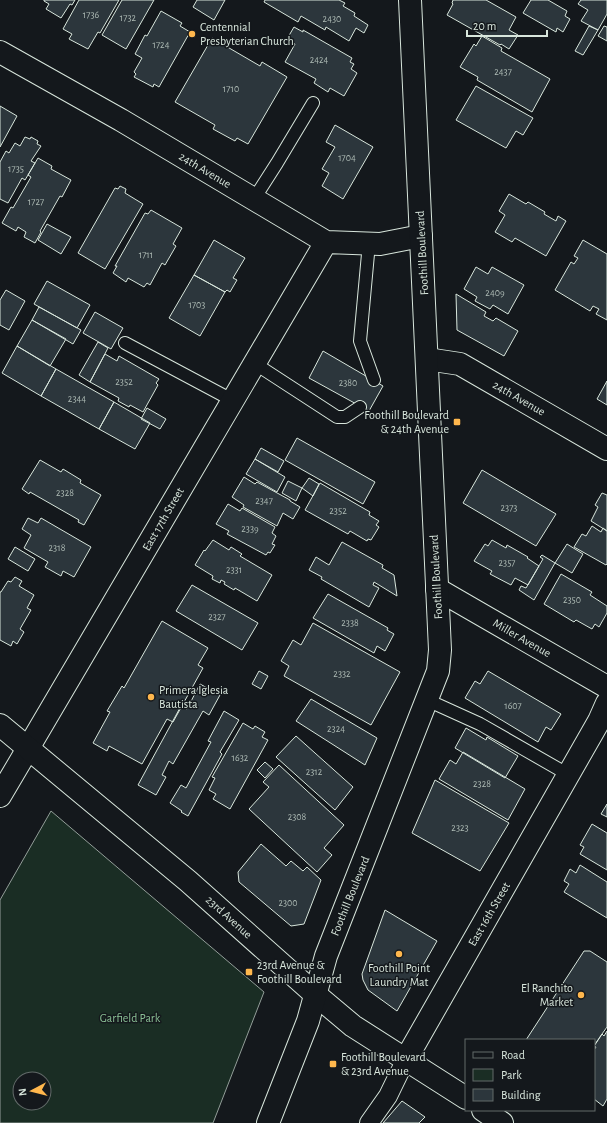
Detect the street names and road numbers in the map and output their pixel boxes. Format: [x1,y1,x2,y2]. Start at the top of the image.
street label: 24th Avenue [177,150,233,190]
street label: Foothill Boulevard [414,210,430,296]
street label: 24th Avenue [491,378,547,418]
street label: East 17th Street [140,485,186,553]
street label: Foothill Boulevard [428,534,444,620]
street label: Miller Avenue [491,617,553,659]
street label: Foothill Boulevard [329,854,371,938]
street label: East 16th Street [466,880,512,948]
street label: 23rd Avenue [204,893,254,941]

